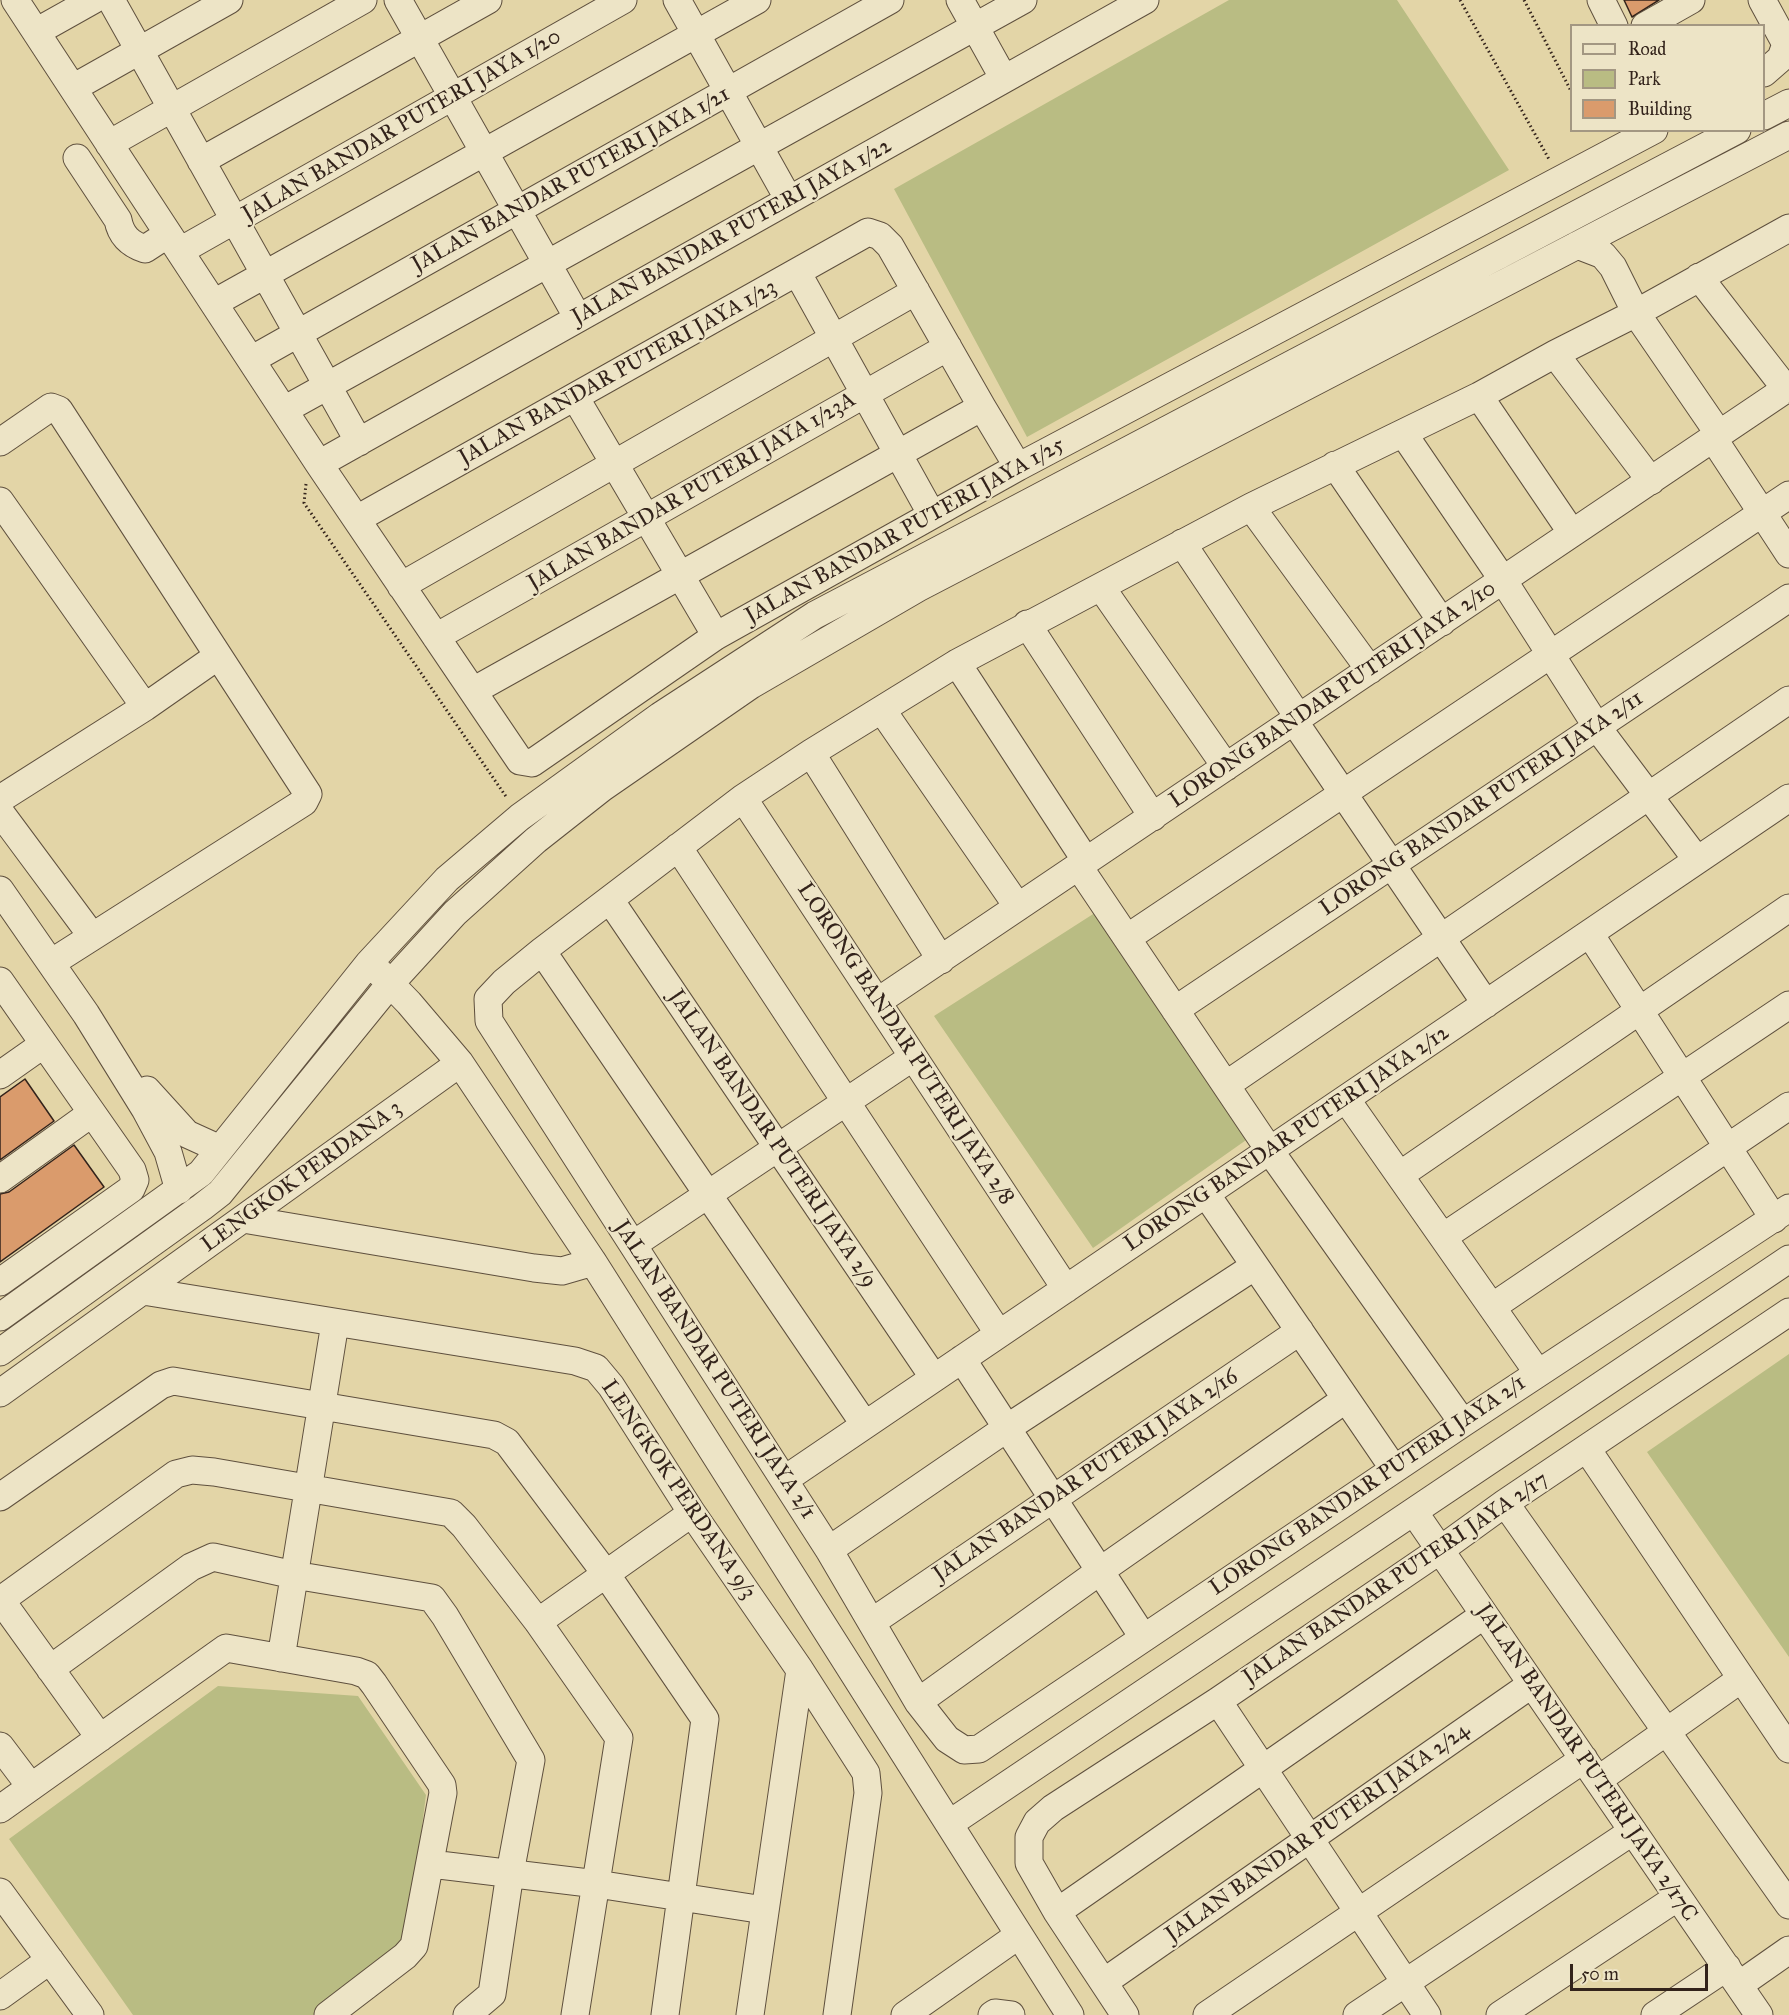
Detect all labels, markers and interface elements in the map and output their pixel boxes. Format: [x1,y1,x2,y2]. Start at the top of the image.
street label: JALAN BANDAR PUTERI JAYA 1/20 [238,24,566,228]
legend [1570,24,1765,132]
text: Road [1628,38,1666,60]
text: Park [1628,68,1661,90]
street label: JALAN BANDAR PUTERI JAYA 1/21 [407,81,735,279]
text: Building [1628,98,1691,120]
street label: JALAN BANDAR PUTERI JAYA 1/22 [568,133,896,331]
street label: JALAN BANDAR PUTERI JAYA 1/23 [454,274,782,472]
street label: JALAN BANDAR PUTERI JAYA 1/23A [523,387,861,597]
street label: JALAN BANDAR PUTERI JAYA 1/25 [741,432,1069,630]
street label: LORONG BANDAR PUTERI JAYA 2/10 [1165,576,1501,814]
street label: LORONG BANDAR PUTERI JAYA 2/11 [1315,686,1649,922]
street label: LORONG BANDAR PUTERI JAYA 2/8 [791,878,1019,1210]
street label: JALAN BANDAR PUTERI JAYA 2/9 [662,985,882,1293]
street label: LORONG BANDAR PUTERI JAYA 2/12 [1119,1020,1455,1258]
street label: LENGKOK PERDANA 3 [197,1096,407,1258]
street label: JALAN BANDAR PUTERI JAYA 2/1 [607,1216,821,1524]
street label: JALAN BANDAR PUTERI JAYA 2/16 [929,1364,1243,1588]
street label: LORONG BANDAR PUTERI JAYA 2/1 [1205,1370,1531,1602]
street label: LENGKOK PERDANA 9/3 [595,1375,761,1605]
street label: JALAN BANDAR PUTERI JAYA 2/17 [1238,1467,1554,1691]
street label: JALAN BANDAR PUTERI JAYA 2/17C [1470,1599,1702,1927]
street label: JALAN BANDAR PUTERI JAYA 2/24 [1161,1718,1475,1948]
scale bar [1573,1952,1711,1990]
text: 50 m [1581,1963,1619,1985]

